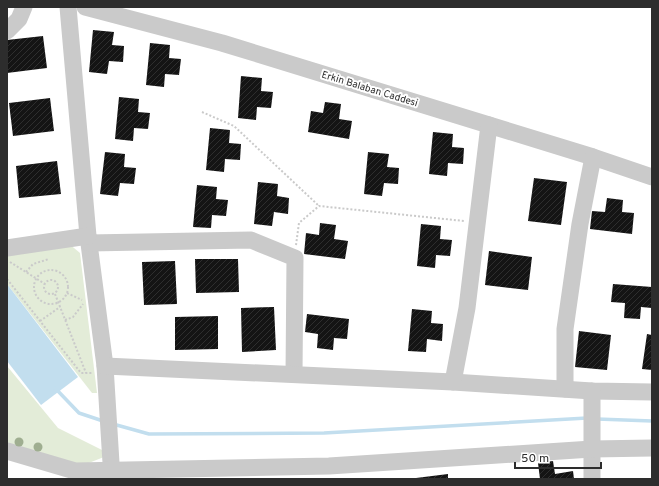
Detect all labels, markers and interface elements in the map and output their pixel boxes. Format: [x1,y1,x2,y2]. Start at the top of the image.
street label: Erkin Balaban Caddesi [320,69,419,110]
scale bar [515,444,601,470]
text: 50 m [521,451,549,467]

